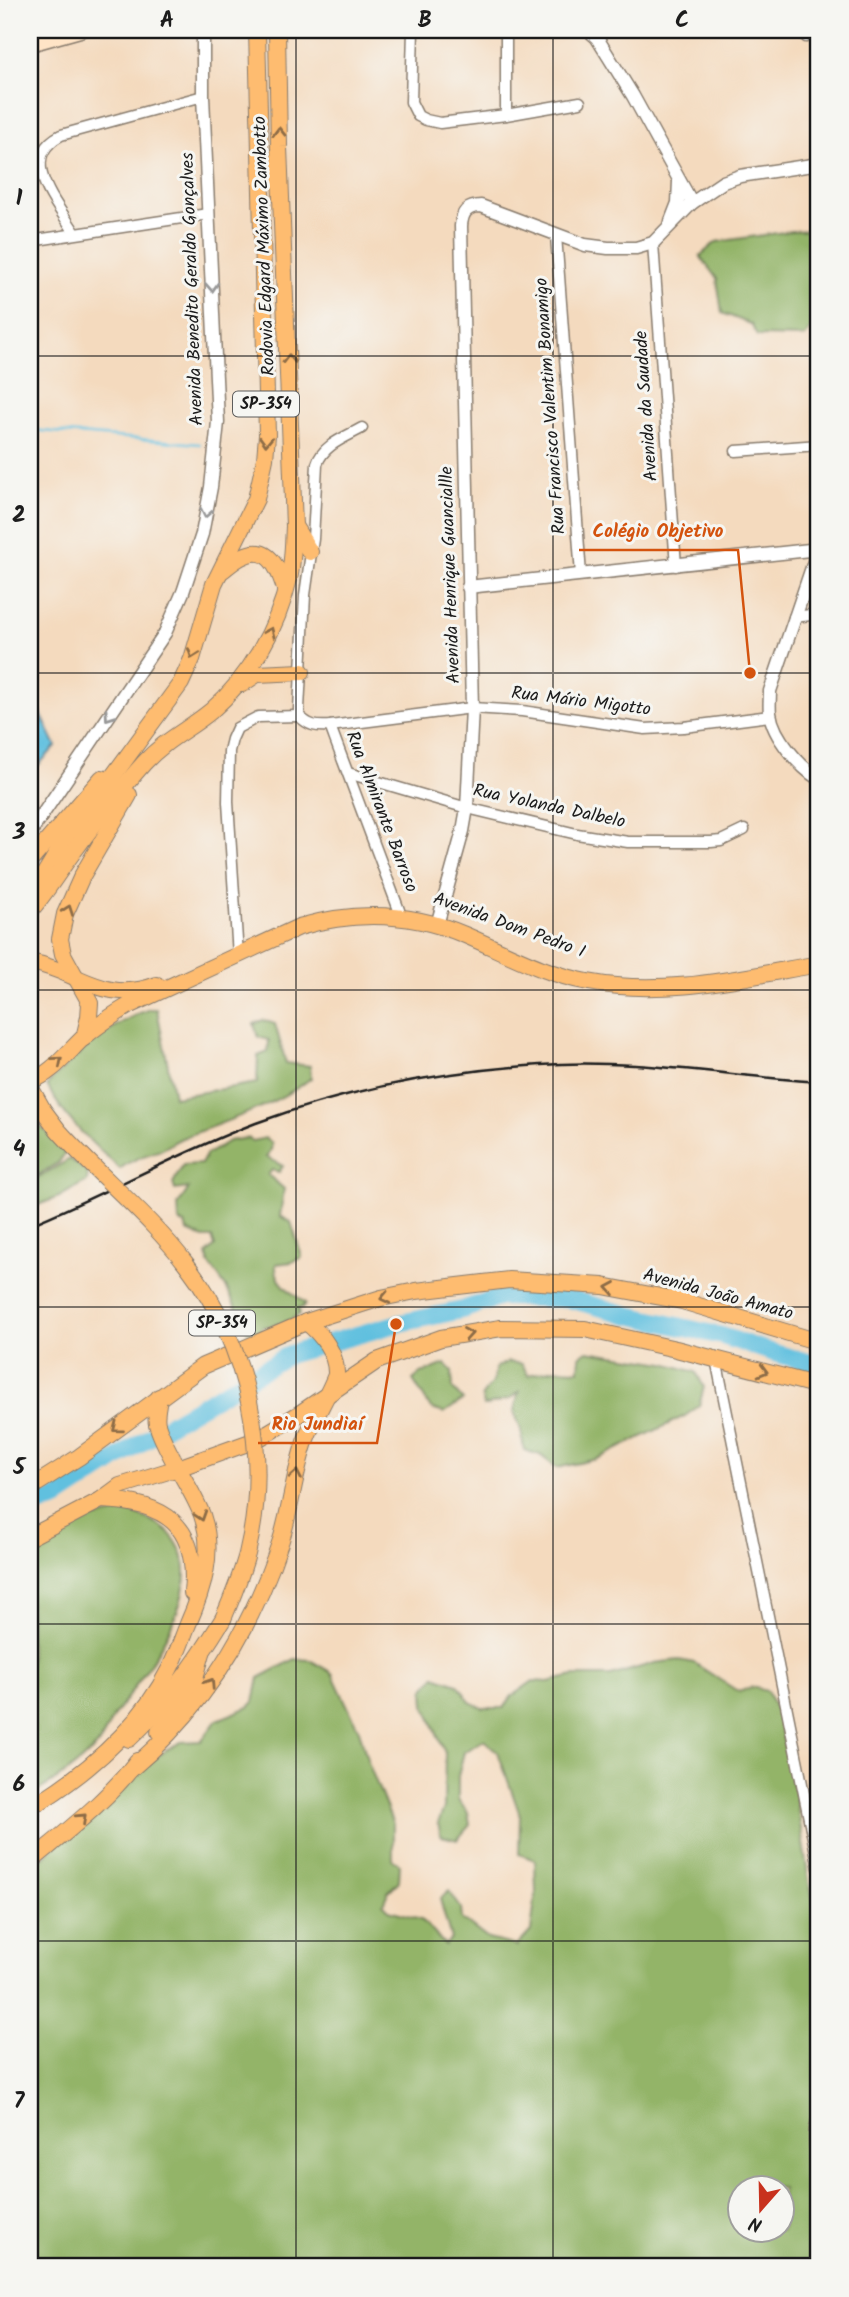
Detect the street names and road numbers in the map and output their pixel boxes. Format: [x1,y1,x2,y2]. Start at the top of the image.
street label: Rodovia Edgard Máximo Zambotto [246,116,284,376]
street label: Avenida Benedito Geraldo Gonçalves [174,152,212,426]
street label: Rua Francisco Valentim Bonamigo [528,277,574,535]
street label: Avenida da Saudade [627,330,667,482]
road number: SP-354 [233,392,299,416]
street label: Avenida Henrique Guanciallle [433,466,469,684]
street label: Rua Mário Migotto [510,679,652,725]
street label: Rua Almirante Barroso [337,727,425,897]
street label: Rua Yolanda Dalbelo [470,777,628,837]
street label: Avenida Dom Pedro I [429,885,589,967]
street label: Avenida João Amato [640,1261,796,1329]
road number: SP-354 [189,1310,255,1336]

